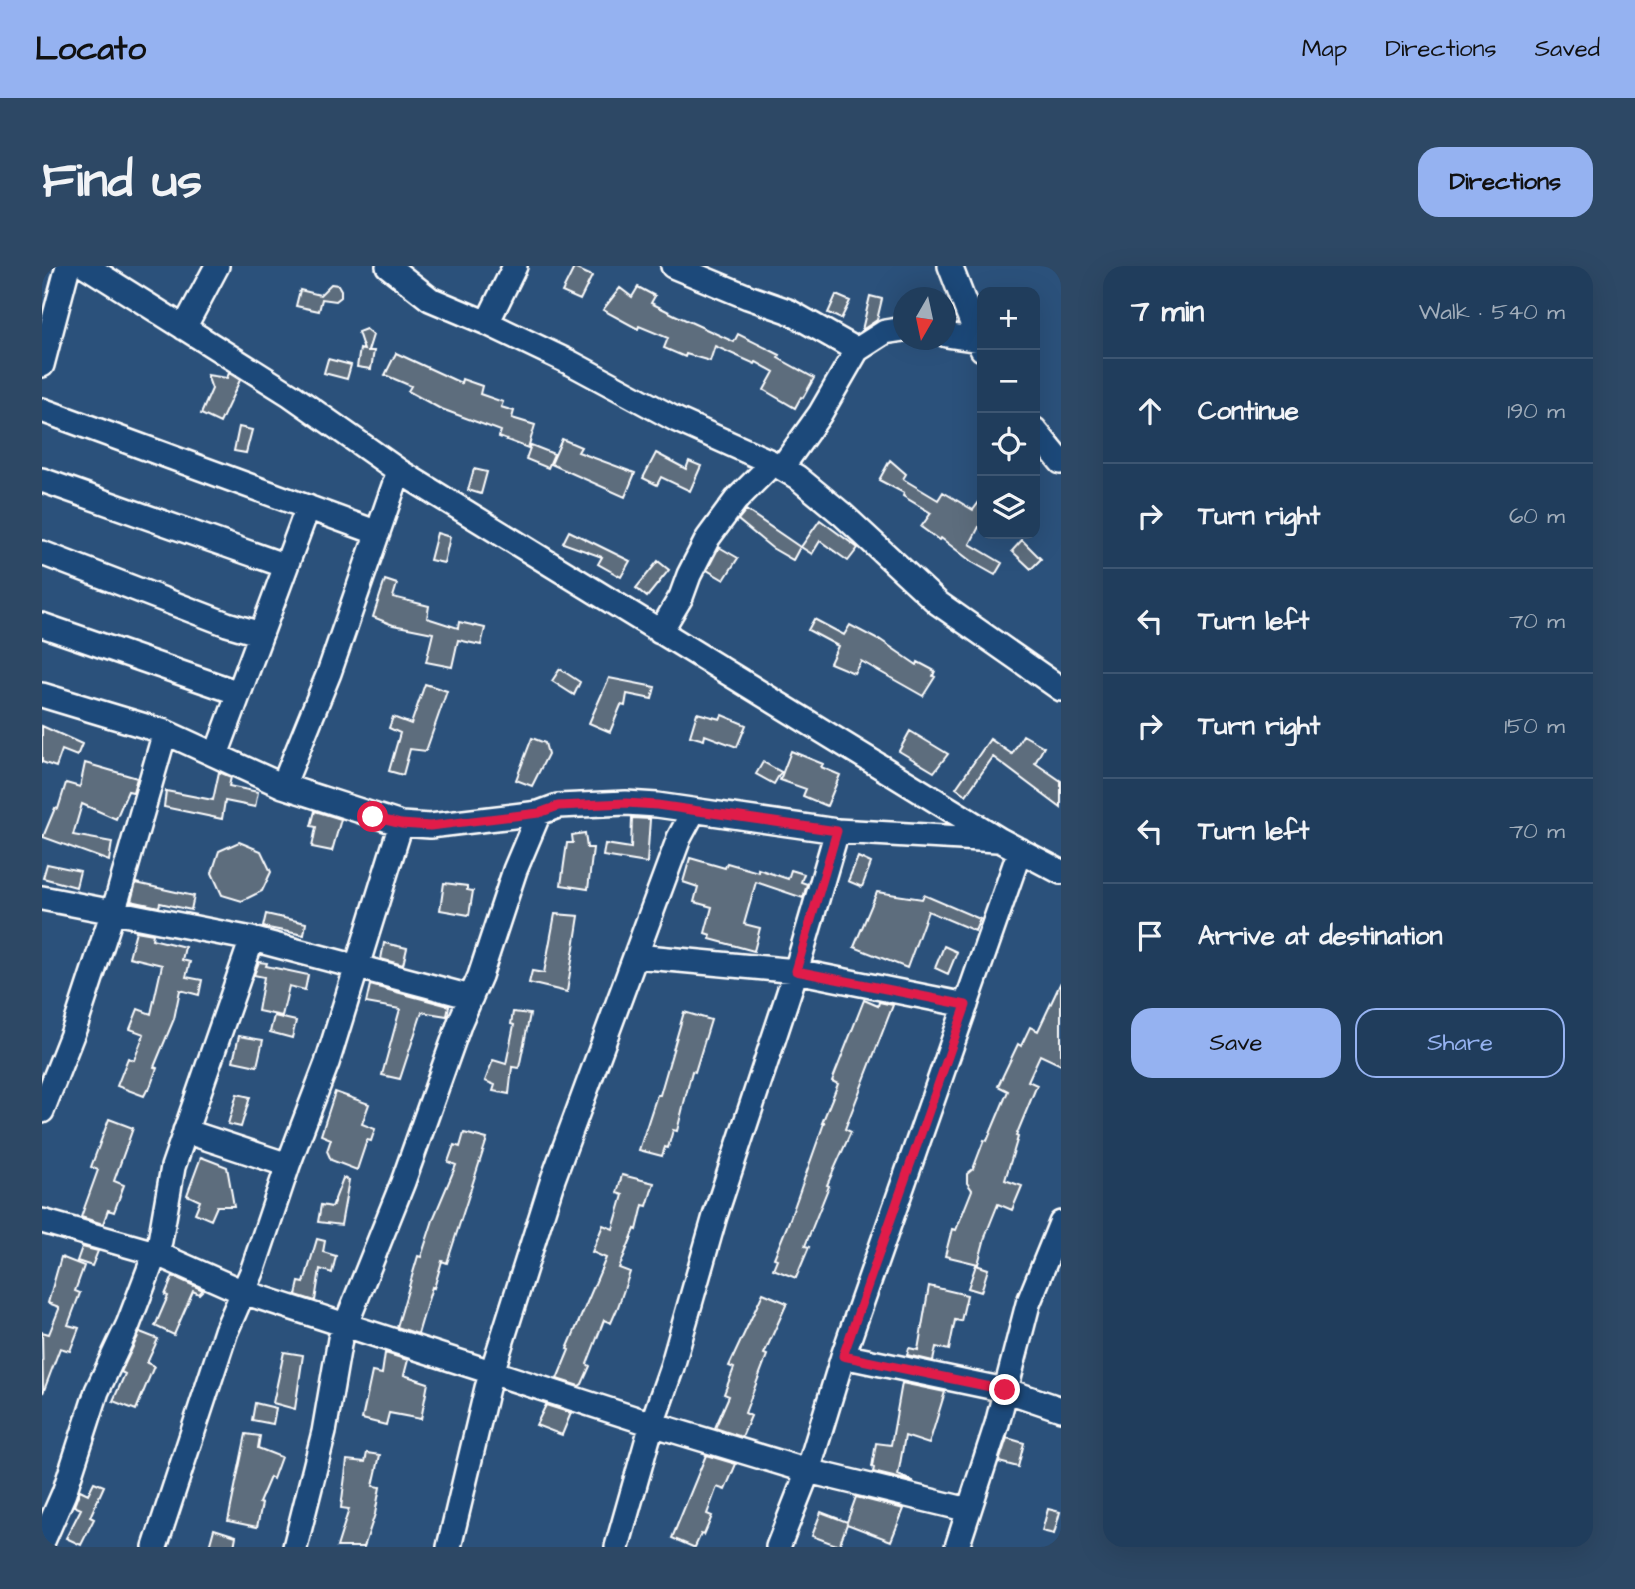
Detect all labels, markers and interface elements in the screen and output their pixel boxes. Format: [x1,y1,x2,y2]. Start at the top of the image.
text: Locato [35,26,146,72]
text: Map [1302,32,1347,66]
text: Directions [1385,32,1497,66]
text: Saved [1535,32,1600,66]
button: Directions [1418,147,1593,217]
text: Find us [42,148,202,216]
north arrow [893,287,956,350]
map controls [977,287,1040,539]
button: + [977,287,1040,350]
text: 7 min [1131,291,1204,333]
text: Walk · 540 m [1419,296,1565,328]
button: − [977,350,1040,413]
icon: ahead [1131,392,1169,430]
text: Continue [1198,393,1299,429]
text: 190 m [1507,395,1565,427]
button: locate [977,413,1040,476]
button: layers [977,476,1040,539]
icon: right [1131,497,1169,535]
text: Turn right [1198,498,1320,534]
text: 60 m [1509,500,1565,532]
icon: left [1131,602,1169,640]
text: Turn left [1198,603,1309,639]
text: 70 m [1509,605,1565,637]
icon: right [1131,707,1169,745]
text: Turn right [1198,708,1320,744]
text: 150 m [1504,710,1565,742]
route start [357,801,388,832]
icon: left [1131,812,1169,850]
text: Turn left [1198,813,1309,849]
text: 70 m [1509,815,1565,847]
icon: arrive [1131,917,1169,955]
text: Arrive at destination [1198,918,1443,954]
button: Save [1131,1008,1341,1078]
button: Share [1355,1008,1565,1078]
route end [989,1374,1020,1405]

